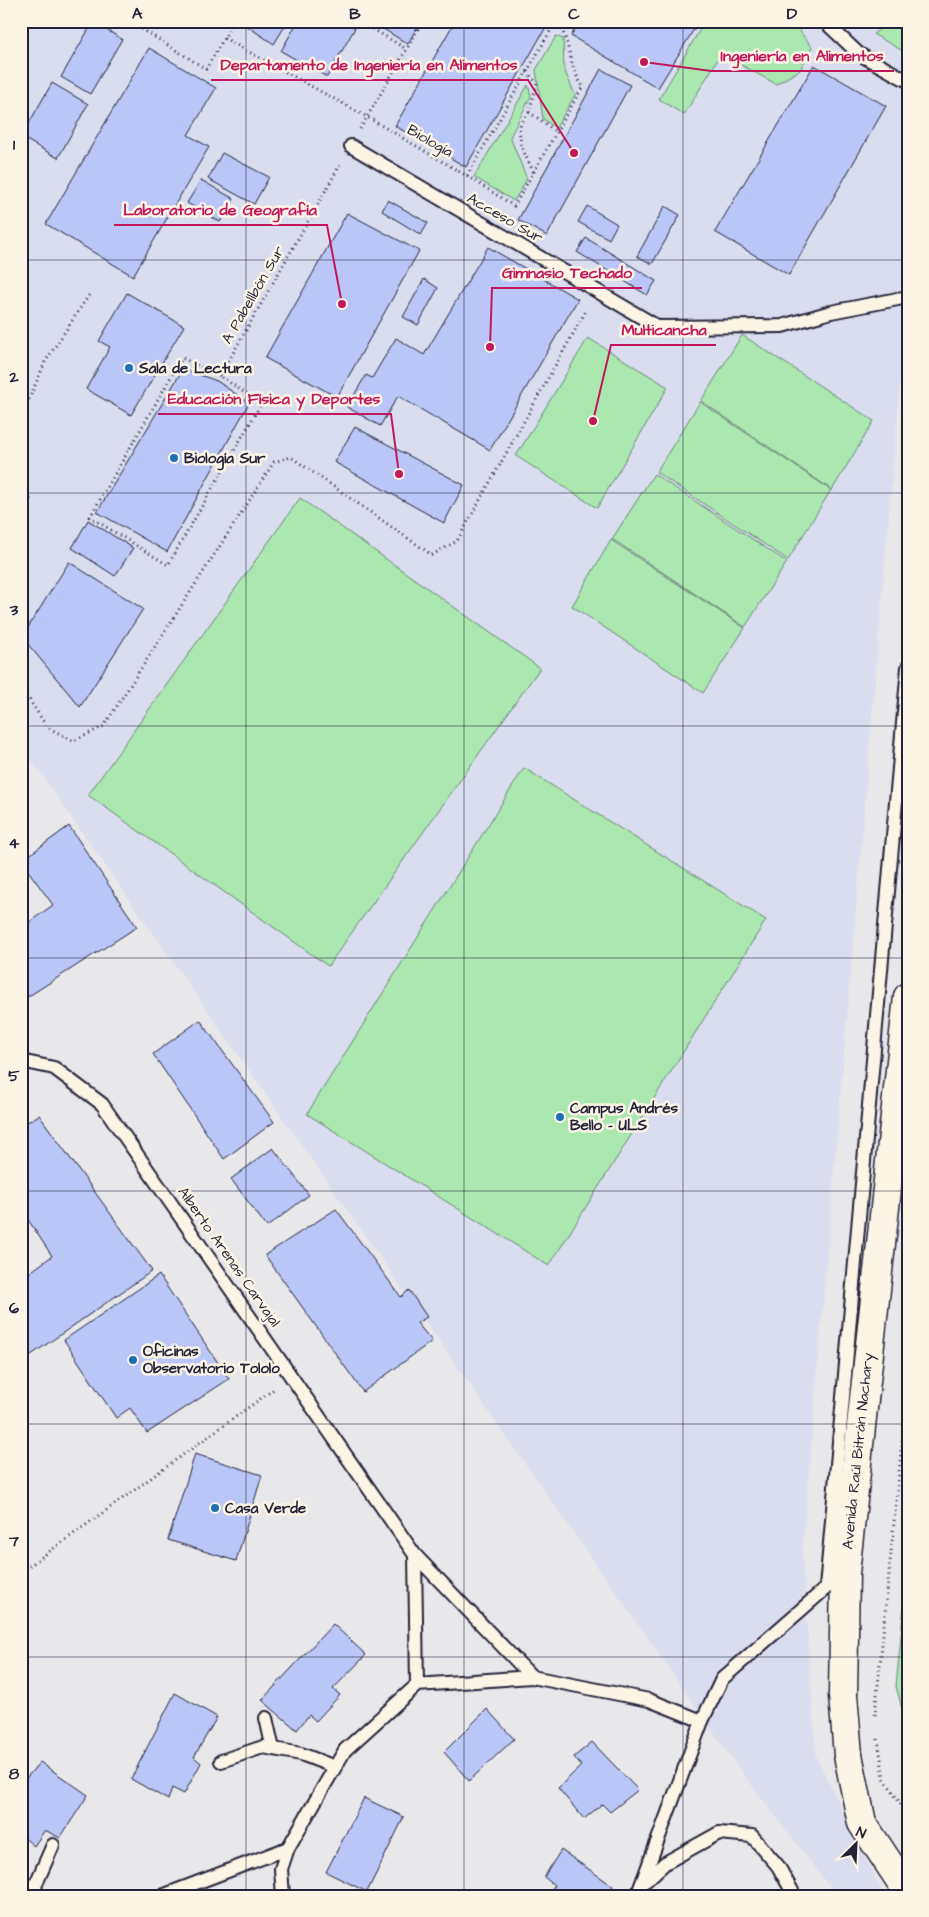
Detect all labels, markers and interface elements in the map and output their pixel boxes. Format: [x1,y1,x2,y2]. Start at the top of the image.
text: A [132,3,143,25]
text: B [349,3,361,25]
text: C [568,3,580,25]
text: D [787,3,798,25]
callout: Ingeniería en Alimentos [711,40,894,71]
text: Ingeniería en Alimentos [720,45,884,69]
callout: Departamento de Ingeniería en Alimentos [211,49,528,80]
text: Departamento de Ingeniería en Alimentos [221,54,517,78]
street label: Biología [403,119,457,164]
text: 1 [13,134,16,156]
street label: Acceso Sur [463,188,547,248]
callout: Laboratorio de Geografía [114,194,327,225]
text: Laboratorio de Geografía [123,199,318,223]
street label: A Pabellbón Sur [216,242,290,348]
callout: Gimnasio Techado [492,257,642,288]
text: Gimnasio Techado [502,262,633,284]
callout: Multicancha [611,314,716,345]
text: Multicancha [621,319,707,341]
place label: Sala de Lectura [138,358,252,379]
marker: Sala de Lectura [123,362,135,374]
text: 2 [8,366,19,388]
callout: Educación Física y Deportes [158,383,391,414]
text: Educación Física y Deportes [168,388,380,411]
place label: Biología Sur [184,448,266,471]
marker: Biología Sur [168,452,180,464]
text: 3 [9,599,19,621]
text: 4 [9,832,20,854]
text: 5 [8,1065,20,1087]
place label: Campus Andrés Bello - ULS [570,1098,679,1136]
marker: Campus Andrés Bello - ULS [554,1111,566,1123]
street label: Alberto Arenas Carvajal [173,1183,285,1331]
text: 6 [9,1297,19,1319]
place label: Oficinas Observatorio Tololo [143,1341,280,1379]
street label: Avenida Raúl Bitrán Nachary [837,1352,880,1550]
marker: Oficinas Observatorio Tololo [127,1354,139,1366]
place label: Casa Verde [225,1498,306,1519]
marker: Casa Verde [209,1502,221,1514]
text: 7 [8,1530,19,1552]
text: 8 [9,1763,20,1785]
north arrow [832,1820,882,1870]
text: N [853,1822,869,1844]

